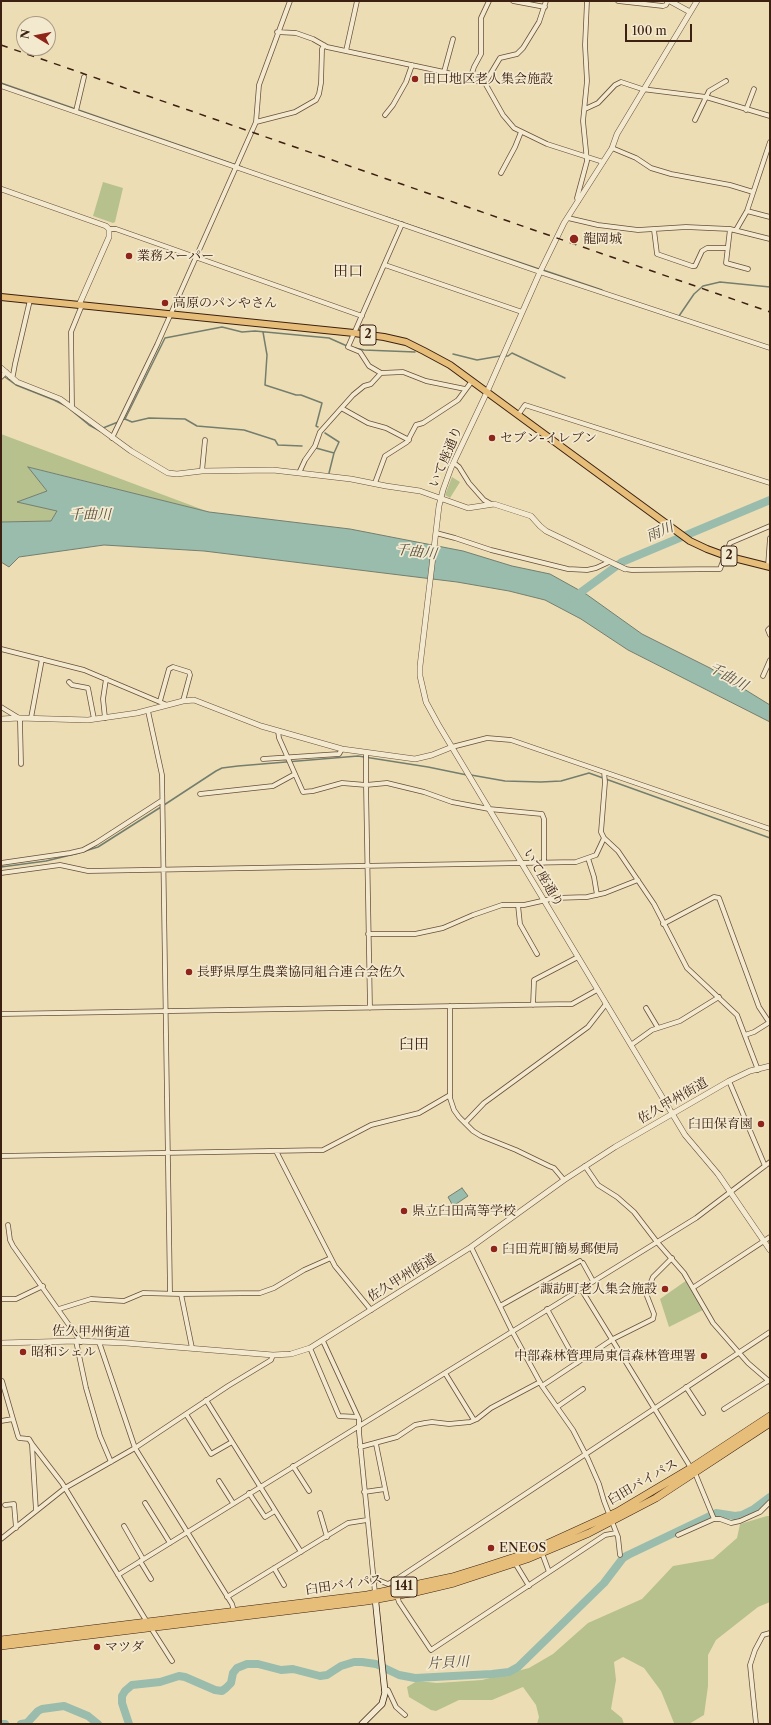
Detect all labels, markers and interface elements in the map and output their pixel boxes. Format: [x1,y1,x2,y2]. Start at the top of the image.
north arrow [16,16,56,56]
scale bar [627,16,694,42]
text: 100 m [632,23,667,38]
text: N [17,28,33,40]
place label: 田口地区老人集会施設 [423,71,553,87]
marker: 田口地区老人集会施設 [410,74,420,84]
place label: 龍岡城 [583,231,622,247]
marker: 龍岡城 [568,233,580,245]
place label: 業務スーパー [137,248,214,264]
marker: 業務スーパー [124,251,134,261]
district label: 田口 [333,263,363,281]
place label: 高原のパンやさん [173,295,277,311]
marker: 高原のパンやさん [160,298,170,308]
road number: 2 [360,325,376,345]
street label: いて座通り [426,424,466,490]
place label: セブン-イレブン [500,430,597,446]
marker: セブン-イレブン [487,433,497,443]
water label: 千曲川 [69,507,111,523]
water label: 雨川 [644,519,676,545]
water label: 千曲川 [394,541,438,563]
road number: 2 [721,546,737,566]
water label: 千曲川 [706,659,750,695]
street label: いて座通り [520,846,566,910]
place label: 長野県厚生農業協同組合連合会佐久 [197,964,405,980]
marker: 長野県厚生農業協同組合連合会佐久 [184,967,194,977]
district label: 臼田 [399,1036,429,1054]
street label: 佐久甲州街道 [635,1075,711,1127]
place label: 臼田保育園 [688,1116,753,1132]
marker: 臼田保育園 [756,1119,766,1129]
place label: 県立臼田高等学校 [412,1203,516,1219]
marker: 県立臼田高等学校 [399,1206,409,1216]
place label: 臼田荒町簡易郵便局 [502,1241,619,1257]
marker: 臼田荒町簡易郵便局 [489,1244,499,1254]
street label: 佐久甲州街道 [365,1251,439,1305]
place label: 諏訪町老人集会施設 [540,1281,657,1297]
marker: 諏訪町老人集会施設 [660,1284,670,1294]
street label: 佐久甲州街道 [52,1324,130,1340]
place label: 昭和シェル [31,1344,96,1360]
marker: 昭和シェル [18,1347,28,1357]
place label: 中部森林管理局東信森林管理署 [514,1348,696,1364]
marker: 中部森林管理局東信森林管理署 [699,1351,709,1361]
street label: 臼田バイパス [605,1456,681,1508]
place label: ENEOS [499,1540,546,1556]
marker: ENEOS [486,1543,496,1553]
street label: 臼田バイパス [304,1572,384,1598]
road number: 141 [391,1577,417,1597]
place label: マツダ [105,1639,144,1655]
marker: マツダ [92,1642,102,1652]
water label: 片貝川 [427,1654,469,1672]

